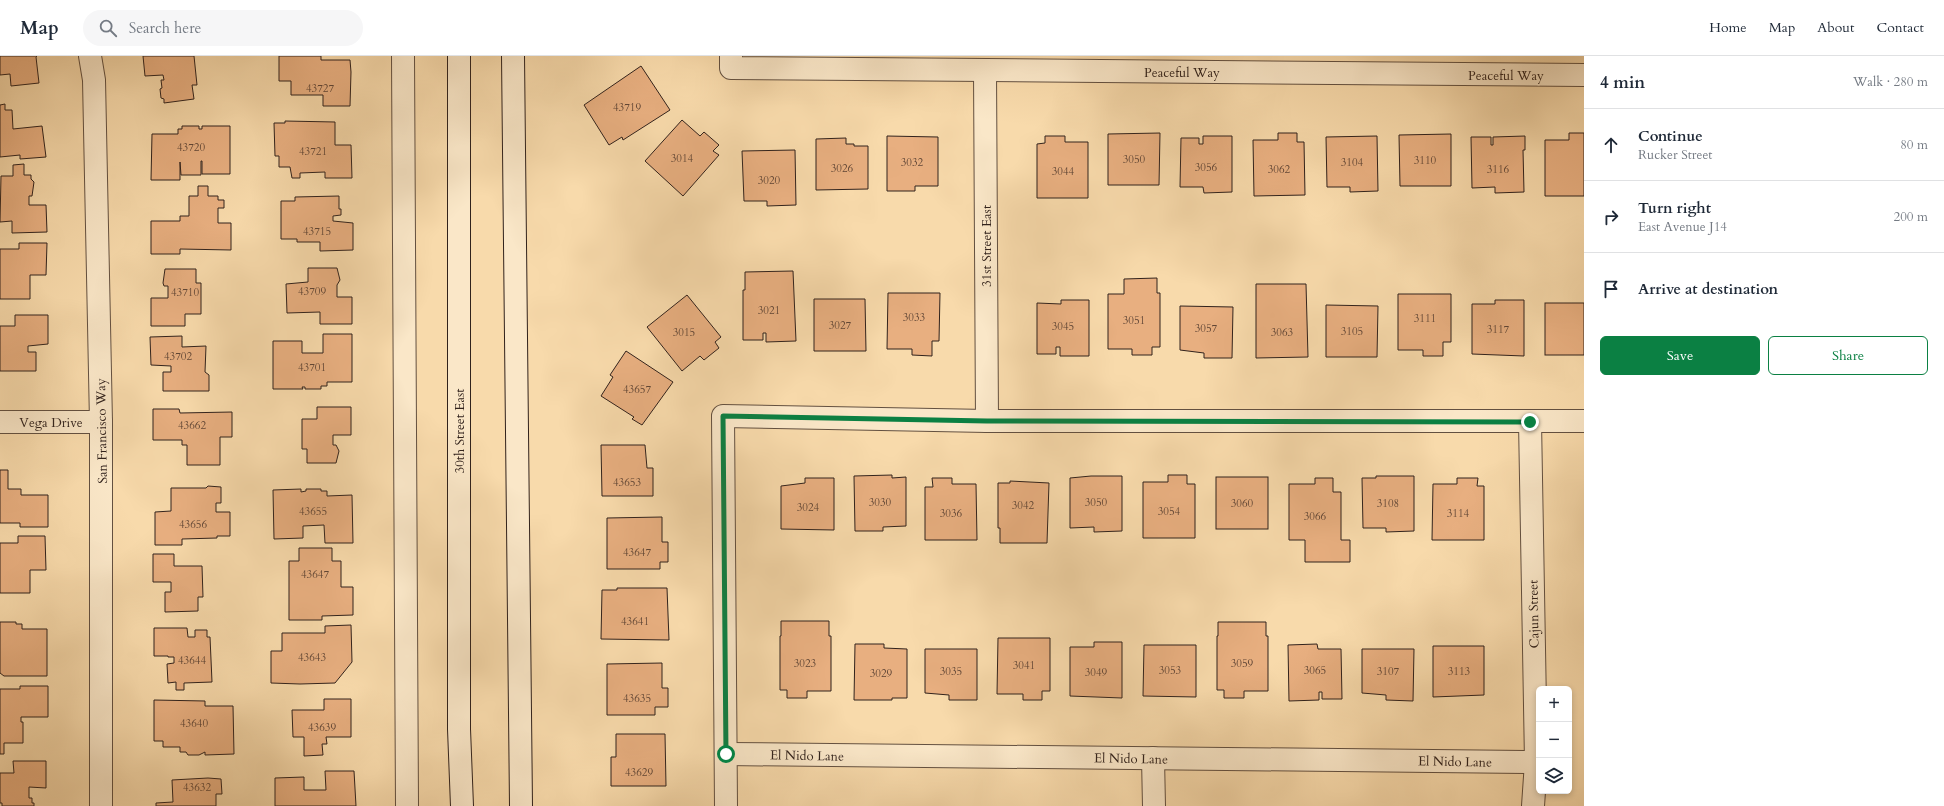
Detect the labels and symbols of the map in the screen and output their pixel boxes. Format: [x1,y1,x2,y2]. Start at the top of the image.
street label: Peaceful Way [1144,64,1220,82]
street label: Peaceful Way [1468,67,1544,85]
house number: 43727 [306,81,334,96]
house number: 43719 [613,100,641,115]
house number: 43720 [177,140,205,155]
house number: 43721 [299,144,327,159]
house number: 3014 [671,151,694,166]
house number: 3050 [1123,152,1146,167]
house number: 3110 [1414,153,1437,168]
house number: 3032 [901,155,924,170]
house number: 3104 [1341,155,1364,170]
house number: 3056 [1195,160,1218,175]
house number: 3026 [831,161,854,176]
house number: 3062 [1268,162,1291,177]
house number: 3116 [1487,162,1510,177]
house number: 3044 [1052,164,1075,179]
house number: 3020 [758,173,781,188]
street label: 31st Street East [978,205,996,287]
house number: 43715 [303,224,331,239]
house number: 43709 [298,284,326,299]
house number: 43710 [171,285,199,300]
house number: 3021 [758,303,780,318]
house number: 3033 [903,310,926,325]
house number: 3111 [1414,311,1436,326]
house number: 3051 [1123,313,1145,328]
house number: 3027 [829,318,852,333]
house number: 3045 [1052,319,1074,334]
house number: 3057 [1195,321,1218,336]
house number: 3117 [1487,322,1510,337]
house number: 3105 [1341,324,1363,339]
house number: 3015 [673,325,695,340]
house number: 3063 [1271,325,1294,340]
house number: 43702 [164,349,192,364]
house number: 43701 [298,360,326,375]
street label: San Francisco Way [92,378,112,484]
house number: 43657 [623,382,651,397]
street label: 30th Street East [451,389,469,473]
route end [1521,413,1539,431]
street label: Vega Drive [19,414,83,432]
house number: 43662 [178,418,206,433]
house number: 43653 [613,475,641,490]
house number: 3030 [869,495,892,510]
house number: 3050 [1085,495,1108,510]
house number: 3060 [1231,496,1254,511]
house number: 3108 [1377,496,1399,511]
house number: 3042 [1012,498,1035,513]
house number: 3024 [797,500,820,515]
house number: 43655 [299,504,327,519]
house number: 3054 [1158,504,1181,519]
house number: 3036 [940,506,963,521]
house number: 3114 [1447,506,1470,521]
house number: 3066 [1304,509,1327,524]
house number: 43656 [179,517,207,532]
house number: 43647 [623,545,651,560]
house number: 43647 [301,567,329,582]
street label: Cajun Street [1524,580,1544,648]
house number: 43641 [621,614,649,629]
house number: 43643 [298,650,326,665]
house number: 43644 [178,653,206,668]
house number: 3023 [794,656,817,671]
house number: 3059 [1231,656,1254,671]
house number: 3041 [1013,658,1035,673]
house number: 3053 [1159,663,1182,678]
house number: 3065 [1304,663,1326,678]
house number: 3035 [940,664,962,679]
house number: 3107 [1377,664,1400,679]
house number: 3113 [1448,664,1471,679]
house number: 3049 [1085,665,1108,680]
house number: 3029 [870,666,893,681]
house number: 43635 [623,691,651,706]
house number: 43640 [180,716,208,731]
house number: 43639 [308,720,336,735]
route start [717,745,735,763]
street label: El Nido Lane [770,746,844,766]
street label: El Nido Lane [1094,749,1168,769]
street label: El Nido Lane [1418,752,1492,772]
house number: 43629 [625,765,653,780]
house number: 43632 [183,780,211,795]

